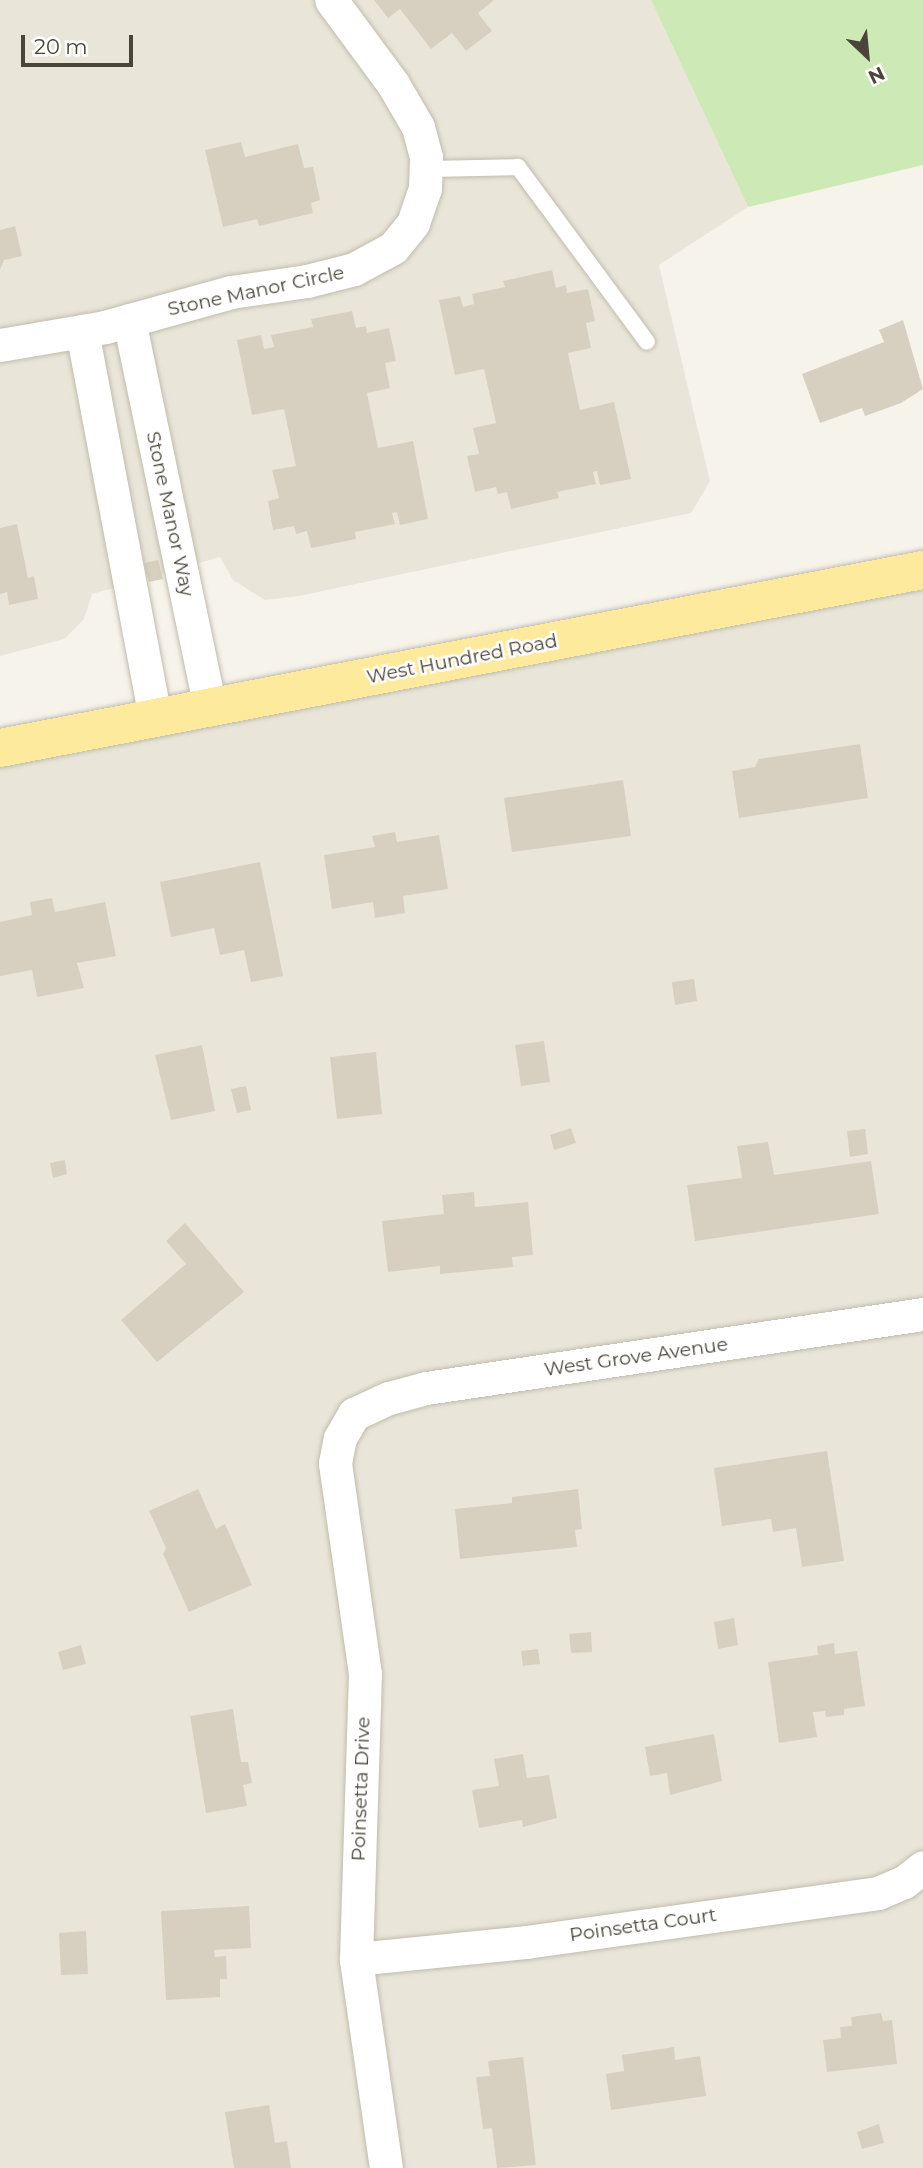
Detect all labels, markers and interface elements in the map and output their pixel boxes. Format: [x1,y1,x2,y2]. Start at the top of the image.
scale bar [24,21,136,65]
north arrow [832,21,902,91]
text: 20 m [34,34,88,59]
text: N [864,62,888,89]
street label: Stone Manor Circle [166,261,346,321]
street label: Stone Manor Way [141,429,199,599]
street label: West Hundred Road [365,629,559,689]
street label: West Grove Avenue [543,1333,729,1381]
street label: Poinsetta Drive [347,1716,375,1862]
street label: Poinsetta Court [568,1903,718,1947]

